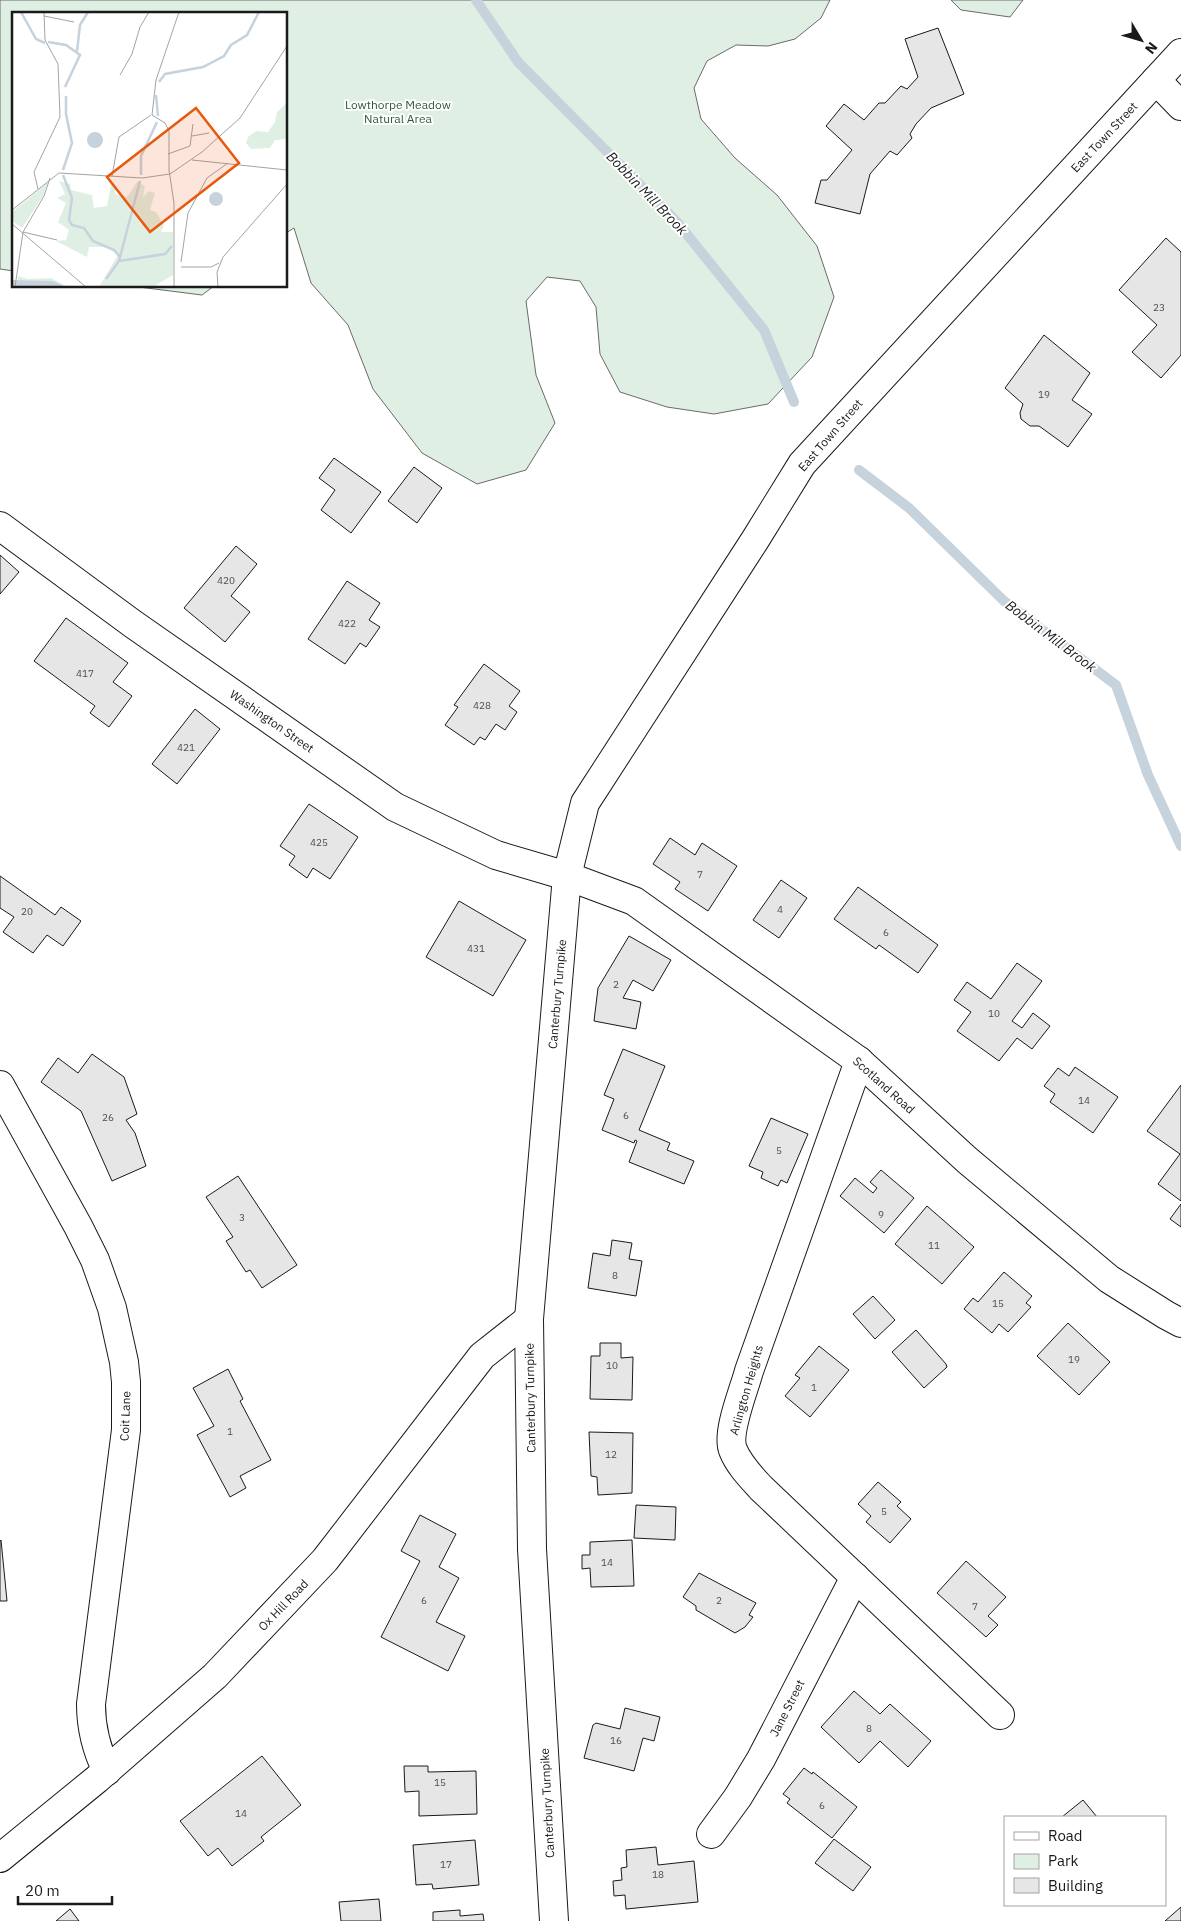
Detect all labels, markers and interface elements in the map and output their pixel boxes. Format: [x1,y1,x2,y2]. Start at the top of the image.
inset map [12,12,288,288]
north arrow [1116,15,1166,65]
text: N [1141,38,1161,58]
park label: Lowthorpe Meadow Natural Area [345,97,451,126]
street label: East Town Street [1068,99,1140,175]
water label: Bobbin Mill Brook [603,148,692,239]
house number: 23 [1153,301,1165,314]
house number: 19 [1038,388,1050,401]
street label: East Town Street [795,396,865,474]
house number: 420 [217,574,235,587]
water label: Bobbin Mill Brook [1002,596,1101,676]
house number: 422 [338,617,356,630]
house number: 417 [76,667,94,680]
street label: Washington Street [227,686,317,756]
house number: 428 [473,699,491,712]
house number: 421 [177,741,195,754]
house number: 425 [310,836,328,849]
house number: 7 [697,868,703,881]
house number: 4 [777,903,783,916]
house number: 20 [21,905,33,918]
house number: 6 [883,926,889,939]
street label: Canterbury Turnpike [545,938,569,1049]
house number: 431 [467,942,485,955]
house number: 2 [613,978,619,991]
house number: 10 [988,1007,1000,1020]
street label: Scotland Road [850,1053,918,1117]
house number: 14 [1078,1094,1090,1107]
house number: 6 [623,1109,629,1122]
house number: 26 [102,1111,114,1124]
house number: 5 [776,1144,782,1157]
house number: 9 [878,1208,884,1221]
house number: 3 [239,1211,245,1224]
house number: 11 [928,1239,940,1252]
house number: 8 [612,1269,618,1282]
house number: 15 [992,1297,1004,1310]
street label: Canterbury Turnpike [522,1343,538,1453]
street label: Arlington Heights [726,1343,766,1437]
house number: 19 [1068,1353,1080,1366]
house number: 10 [606,1359,618,1372]
house number: 1 [811,1381,817,1394]
street label: Coit Lane [117,1390,133,1441]
house number: 1 [227,1425,233,1438]
house number: 12 [605,1448,617,1461]
house number: 5 [881,1505,887,1518]
house number: 14 [601,1556,613,1569]
street label: Ox Hill Road [255,1576,311,1634]
house number: 6 [421,1594,427,1607]
house number: 2 [716,1594,722,1607]
house number: 7 [972,1600,978,1613]
street label: Jane Street [766,1677,808,1739]
house number: 8 [866,1722,872,1735]
house number: 16 [610,1734,622,1747]
street label: Canterbury Turnpike [537,1747,557,1858]
house number: 15 [434,1776,446,1789]
house number: 6 [819,1799,825,1812]
house number: 14 [235,1807,247,1820]
legend [1004,1816,1166,1906]
text: Road [1048,1826,1083,1845]
text: Park [1048,1851,1078,1870]
house number: 17 [440,1858,452,1871]
house number: 18 [652,1868,664,1881]
scale bar [18,1874,111,1906]
text: Building [1048,1876,1103,1895]
text: 20 m [25,1881,60,1900]

